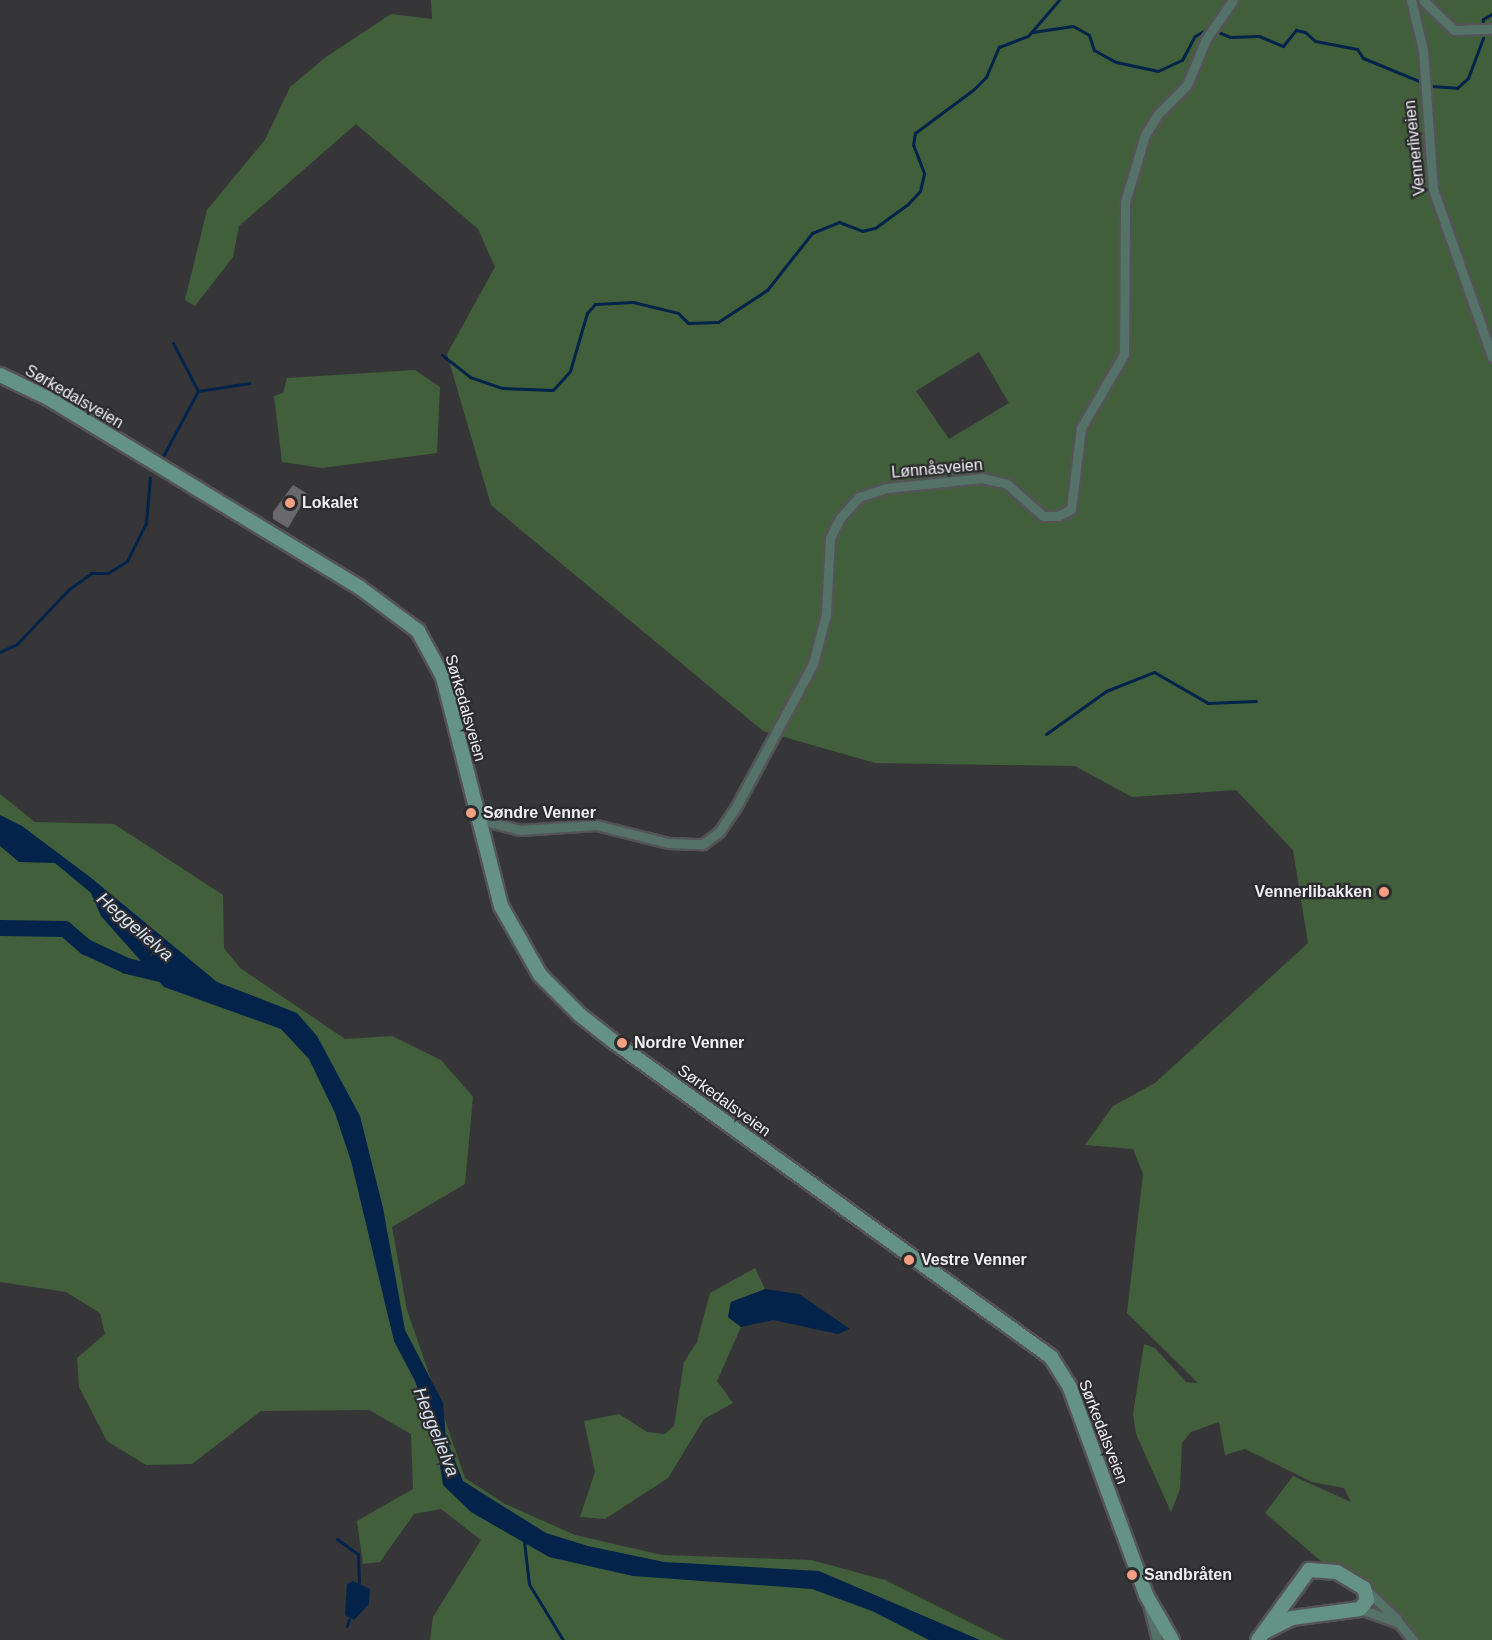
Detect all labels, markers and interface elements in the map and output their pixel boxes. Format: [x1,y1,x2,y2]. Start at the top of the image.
street label: Vennerliveien [1400,99,1430,197]
street label: Sørkedalsveien [21,361,127,433]
street label: Lønnåsveien [891,455,983,483]
place label: Lokalet [302,493,358,513]
marker: Lokalet [283,496,297,510]
street label: Sørkedalsveien [441,652,489,764]
place label: Søndre Venner [483,803,596,823]
marker: Søndre Venner [464,806,478,820]
place label: Vennerlibakken [1255,882,1372,902]
marker: Vennerlibakken [1377,885,1391,899]
water label: Heggelielva [92,888,178,966]
place label: Nordre Venner [634,1033,744,1053]
marker: Nordre Venner [615,1036,629,1050]
street label: Sørkedalsveien [674,1061,774,1141]
place label: Vestre Venner [921,1250,1027,1270]
marker: Vestre Venner [902,1253,916,1267]
street label: Sørkedalsveien [1074,1377,1132,1487]
water label: Heggelielva [408,1384,464,1480]
place label: Sandbråten [1144,1565,1232,1585]
marker: Sandbråten [1125,1568,1139,1582]

